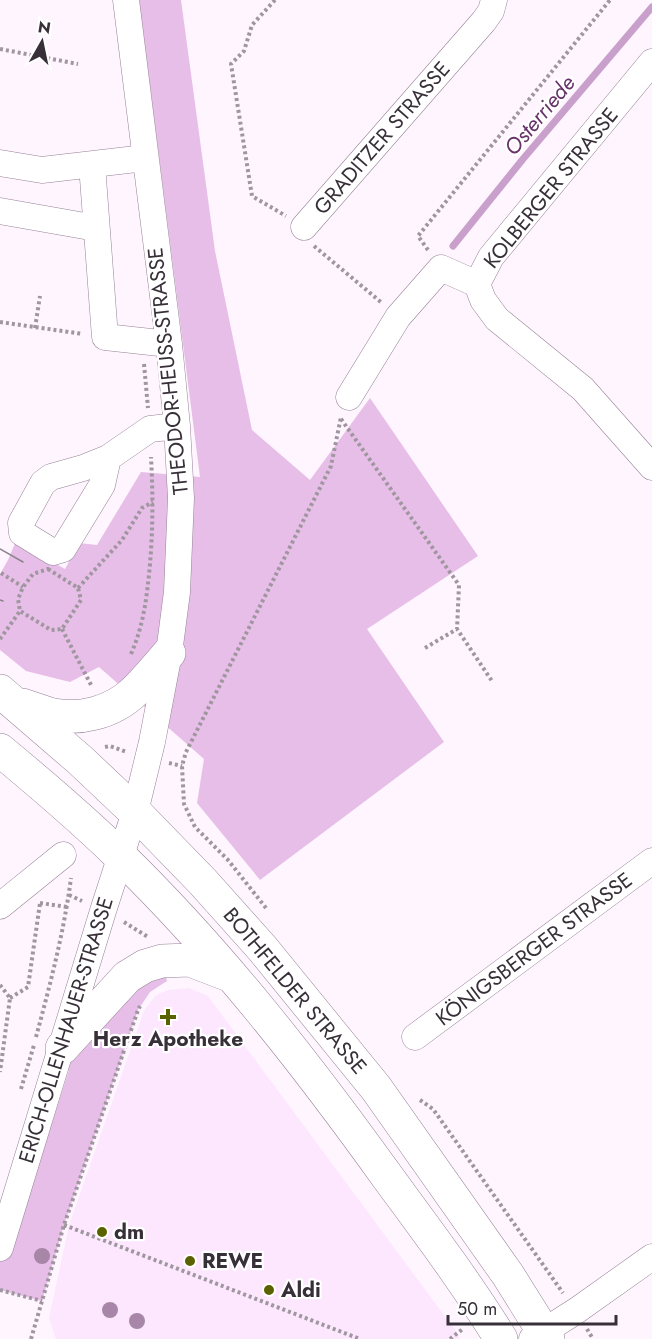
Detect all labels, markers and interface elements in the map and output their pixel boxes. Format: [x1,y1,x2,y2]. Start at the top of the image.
north arrow [12,12,72,72]
text: N [36,15,52,40]
street label: GRADITZER STRASSE [307,55,457,221]
water label: Osterriede [496,68,582,162]
street label: KOLBERGER STRASSE [477,101,625,275]
street label: THEODOR-HEUSS-STRASSE [140,246,196,496]
street label: KÖNIGSBERGER STRASSE [430,865,638,1033]
street label: ERICH-OLLENHAUER-STRASSE [11,893,121,1167]
street label: BOTHFELDER STRASSE [216,901,374,1081]
marker: Herz Apotheke [161,1010,175,1024]
place label: Herz Apotheke [93,1024,243,1054]
place label: dm [114,1217,144,1247]
marker: dm [95,1225,109,1239]
place label: REWE [202,1246,263,1276]
marker: REWE [183,1254,197,1268]
place label: Aldi [280,1275,321,1305]
marker: Aldi [262,1283,276,1297]
scale bar [448,1288,616,1326]
text: 50 m [457,1296,497,1322]

